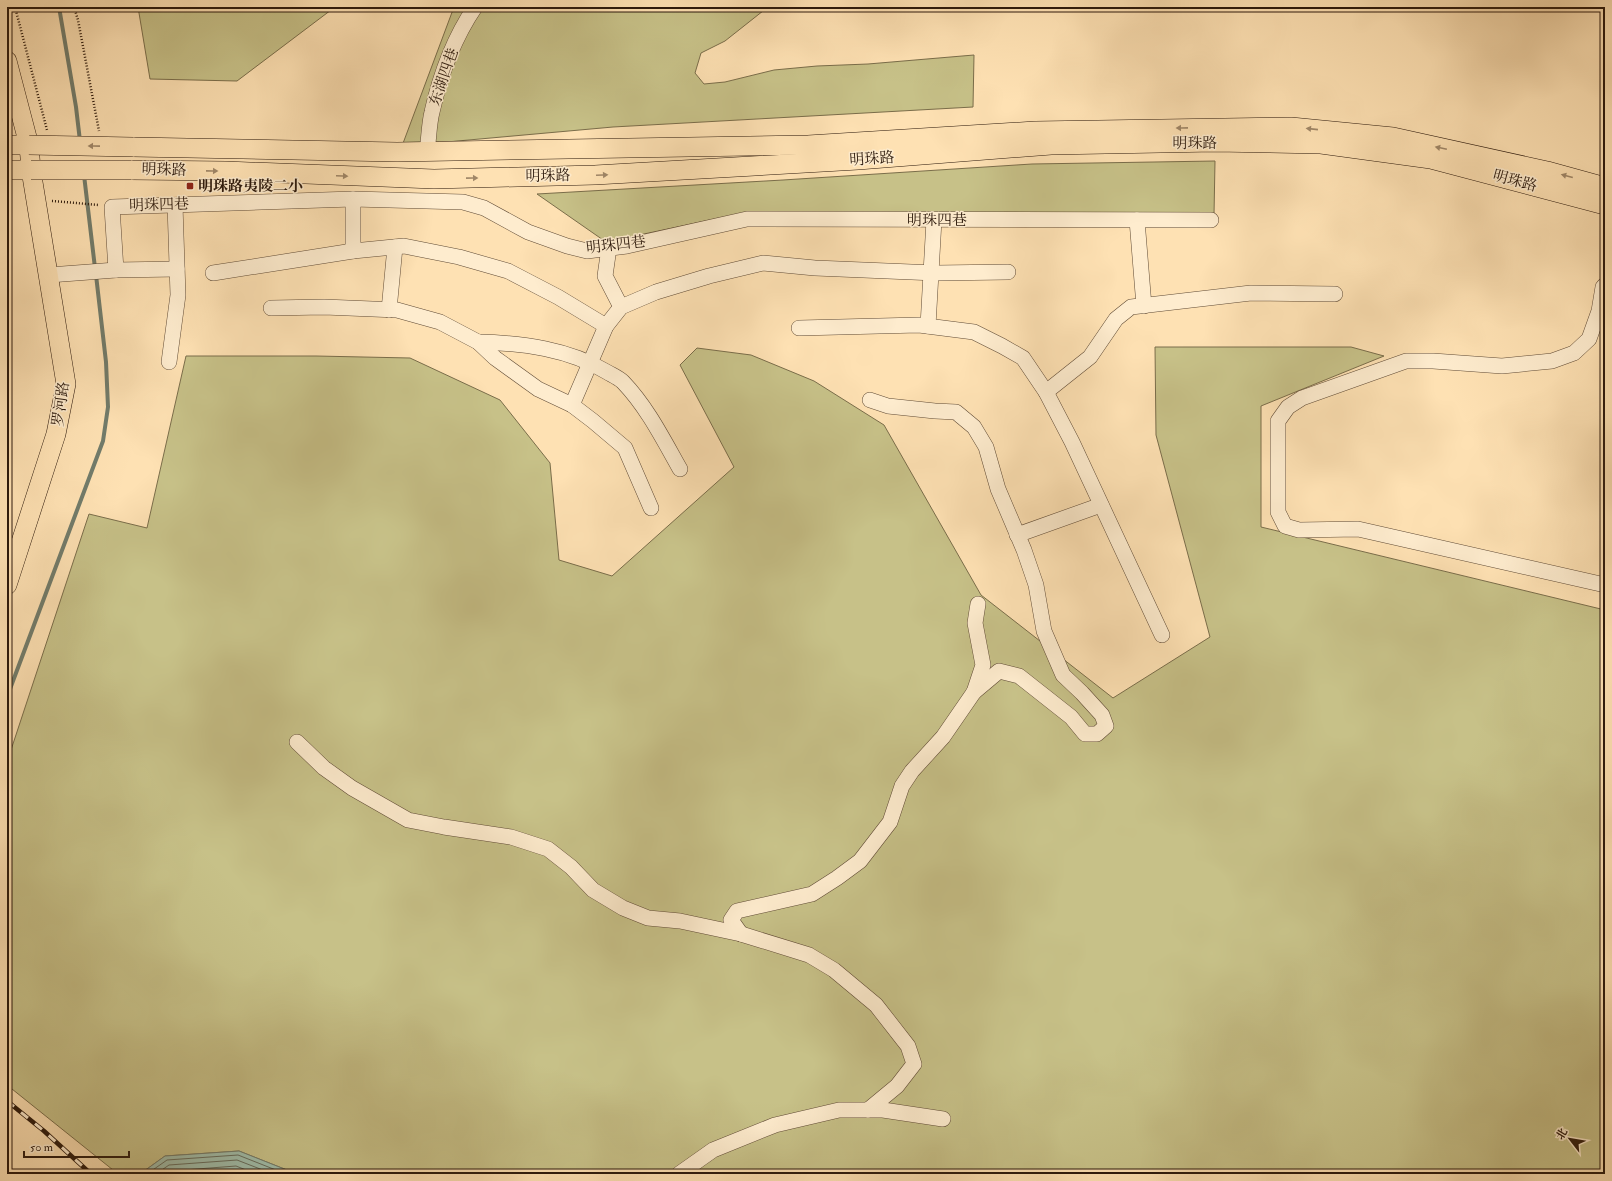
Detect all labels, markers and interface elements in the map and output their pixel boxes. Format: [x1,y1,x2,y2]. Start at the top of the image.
street label: 东湖四巷 [425,46,463,108]
one-way arrow [1176,125,1188,132]
one-way arrow [1306,125,1318,132]
street label: 明珠路 [1172,134,1218,153]
one-way arrow [87,143,100,149]
one-way arrow [1434,144,1447,150]
street label: 明珠路 [849,148,895,170]
street label: 明珠路 [141,160,187,180]
street label: 明珠路 [525,166,571,186]
street label: 明珠路 [1491,166,1539,196]
one-way arrow [206,168,219,174]
one-way arrow [596,171,608,178]
one-way arrow [336,172,348,179]
one-way arrow [1561,173,1573,179]
one-way arrow [466,175,479,181]
place label: 明珠路夷陵二小 [198,177,303,196]
marker: 明珠路夷陵二小 [185,181,195,191]
street label: 明珠四巷 [129,194,189,216]
street label: 明珠四巷 [907,211,967,230]
street label: 明珠四巷 [585,232,647,258]
street label: 罗河路 [48,380,74,428]
north arrow [1550,1119,1590,1159]
text: 北 [1553,1126,1570,1142]
scale bar [24,1133,129,1159]
text: 50 m [30,1140,54,1155]

